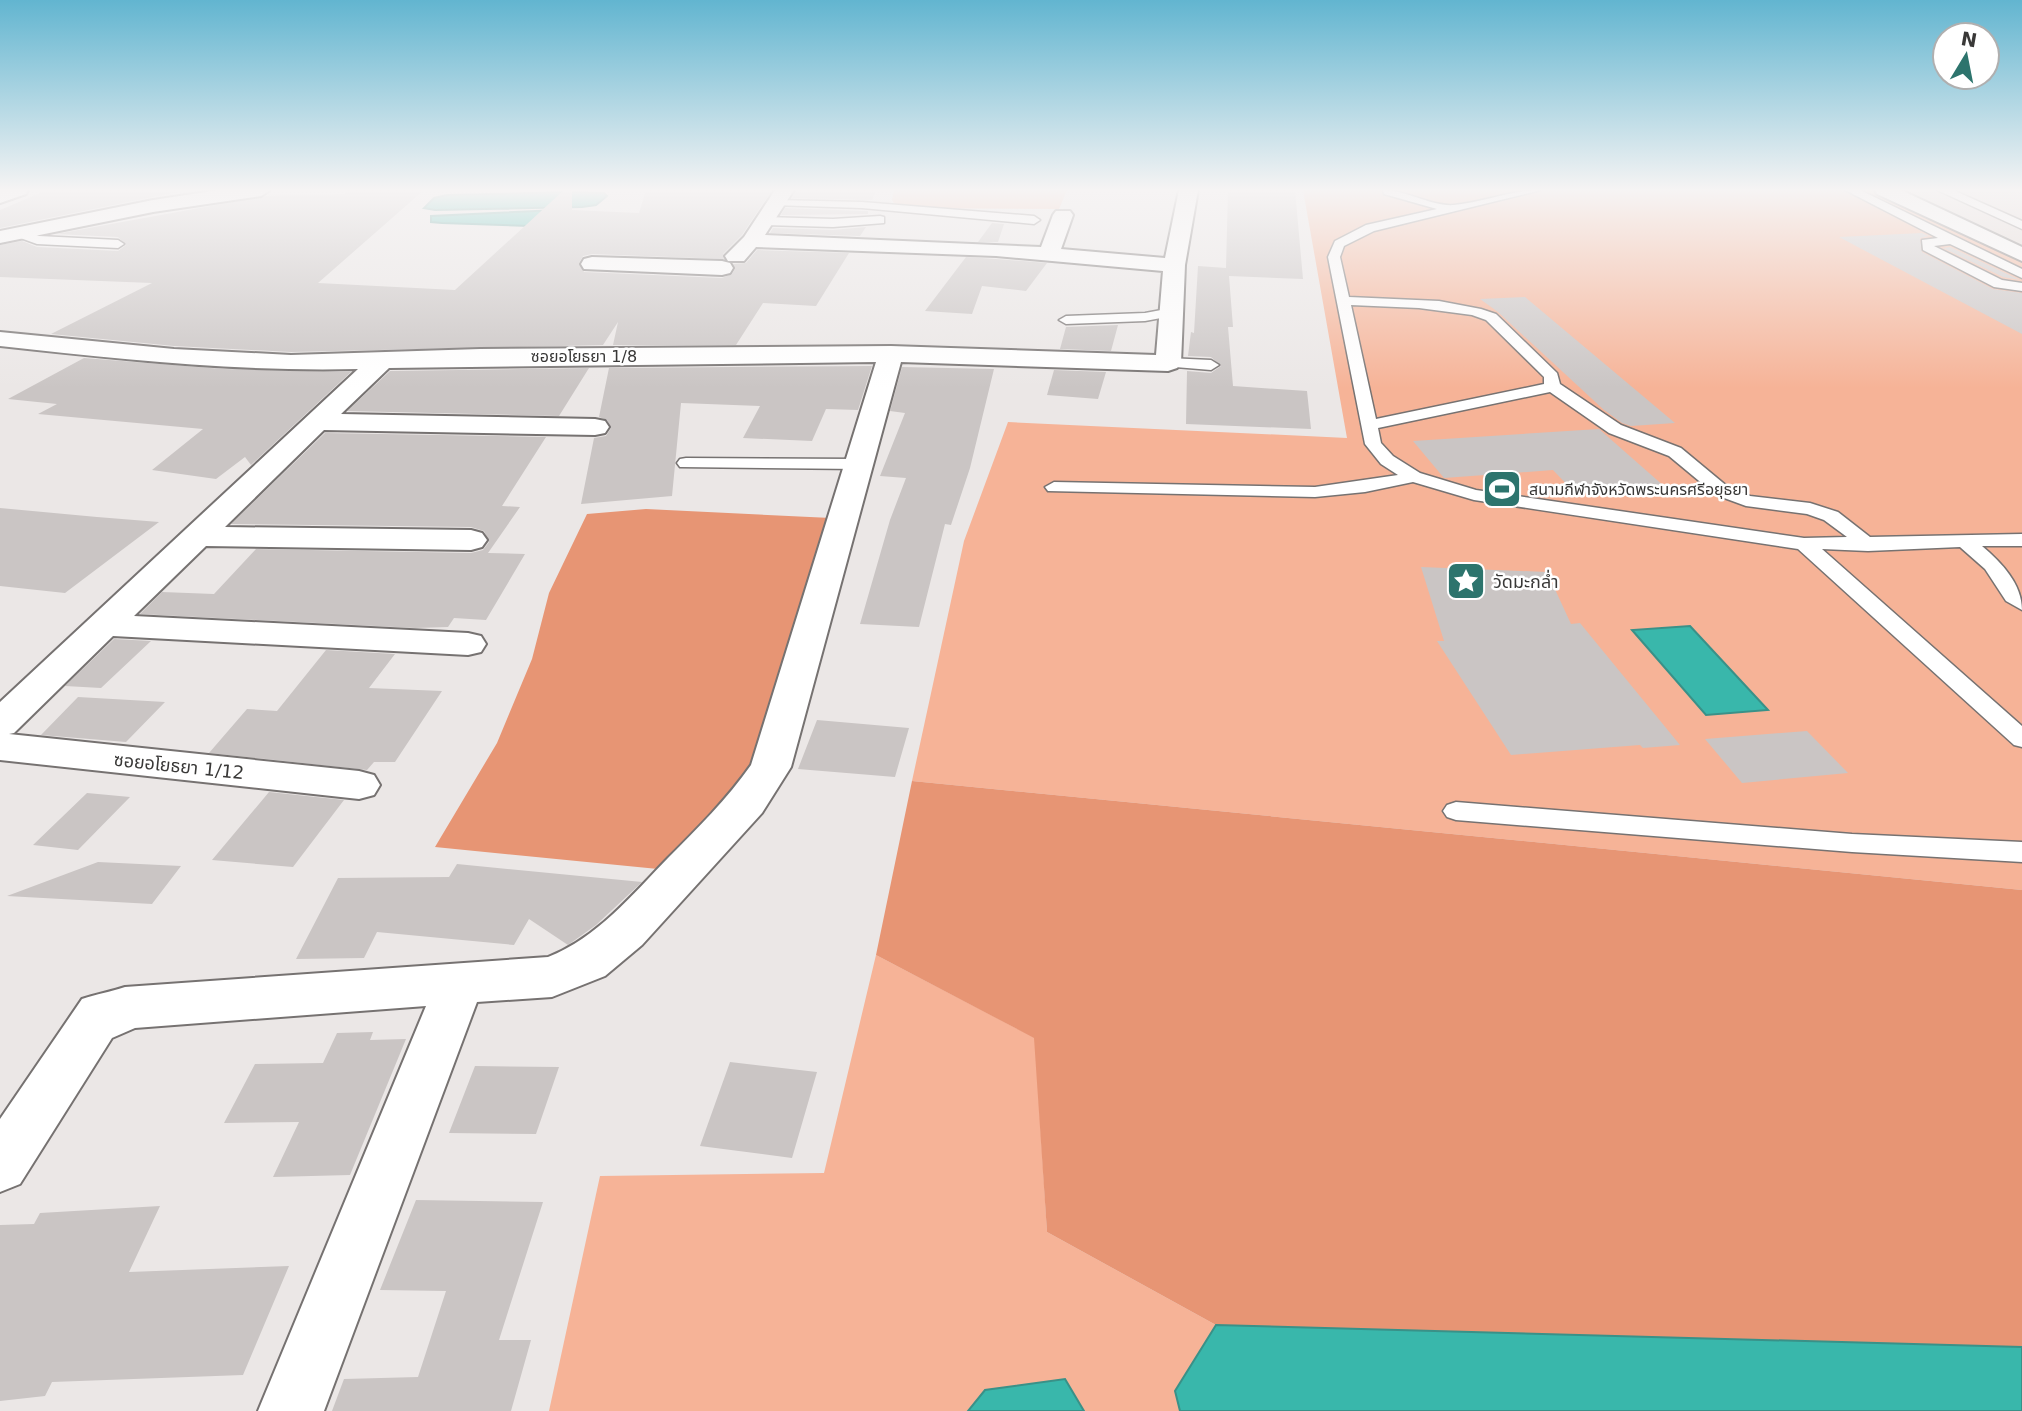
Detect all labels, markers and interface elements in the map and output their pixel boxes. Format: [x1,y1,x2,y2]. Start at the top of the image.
north arrow [1931,21,2001,91]
text: N [1959,27,1979,51]
street label: ซอยอโยธยา 1/8 [531,347,637,366]
sports icon: สนามกีฬาจังหวัดพระนครศรีอยุธยา [1481,468,1523,510]
place label: สนามกีฬาจังหวัดพระนครศรีอยุธยา [1529,480,1748,499]
place icon: วัดมะกล่ำ [1445,560,1487,602]
place label: วัดมะกล่ำ [1493,569,1558,592]
street label: ซอยอโยธยา 1/12 [113,749,245,783]

